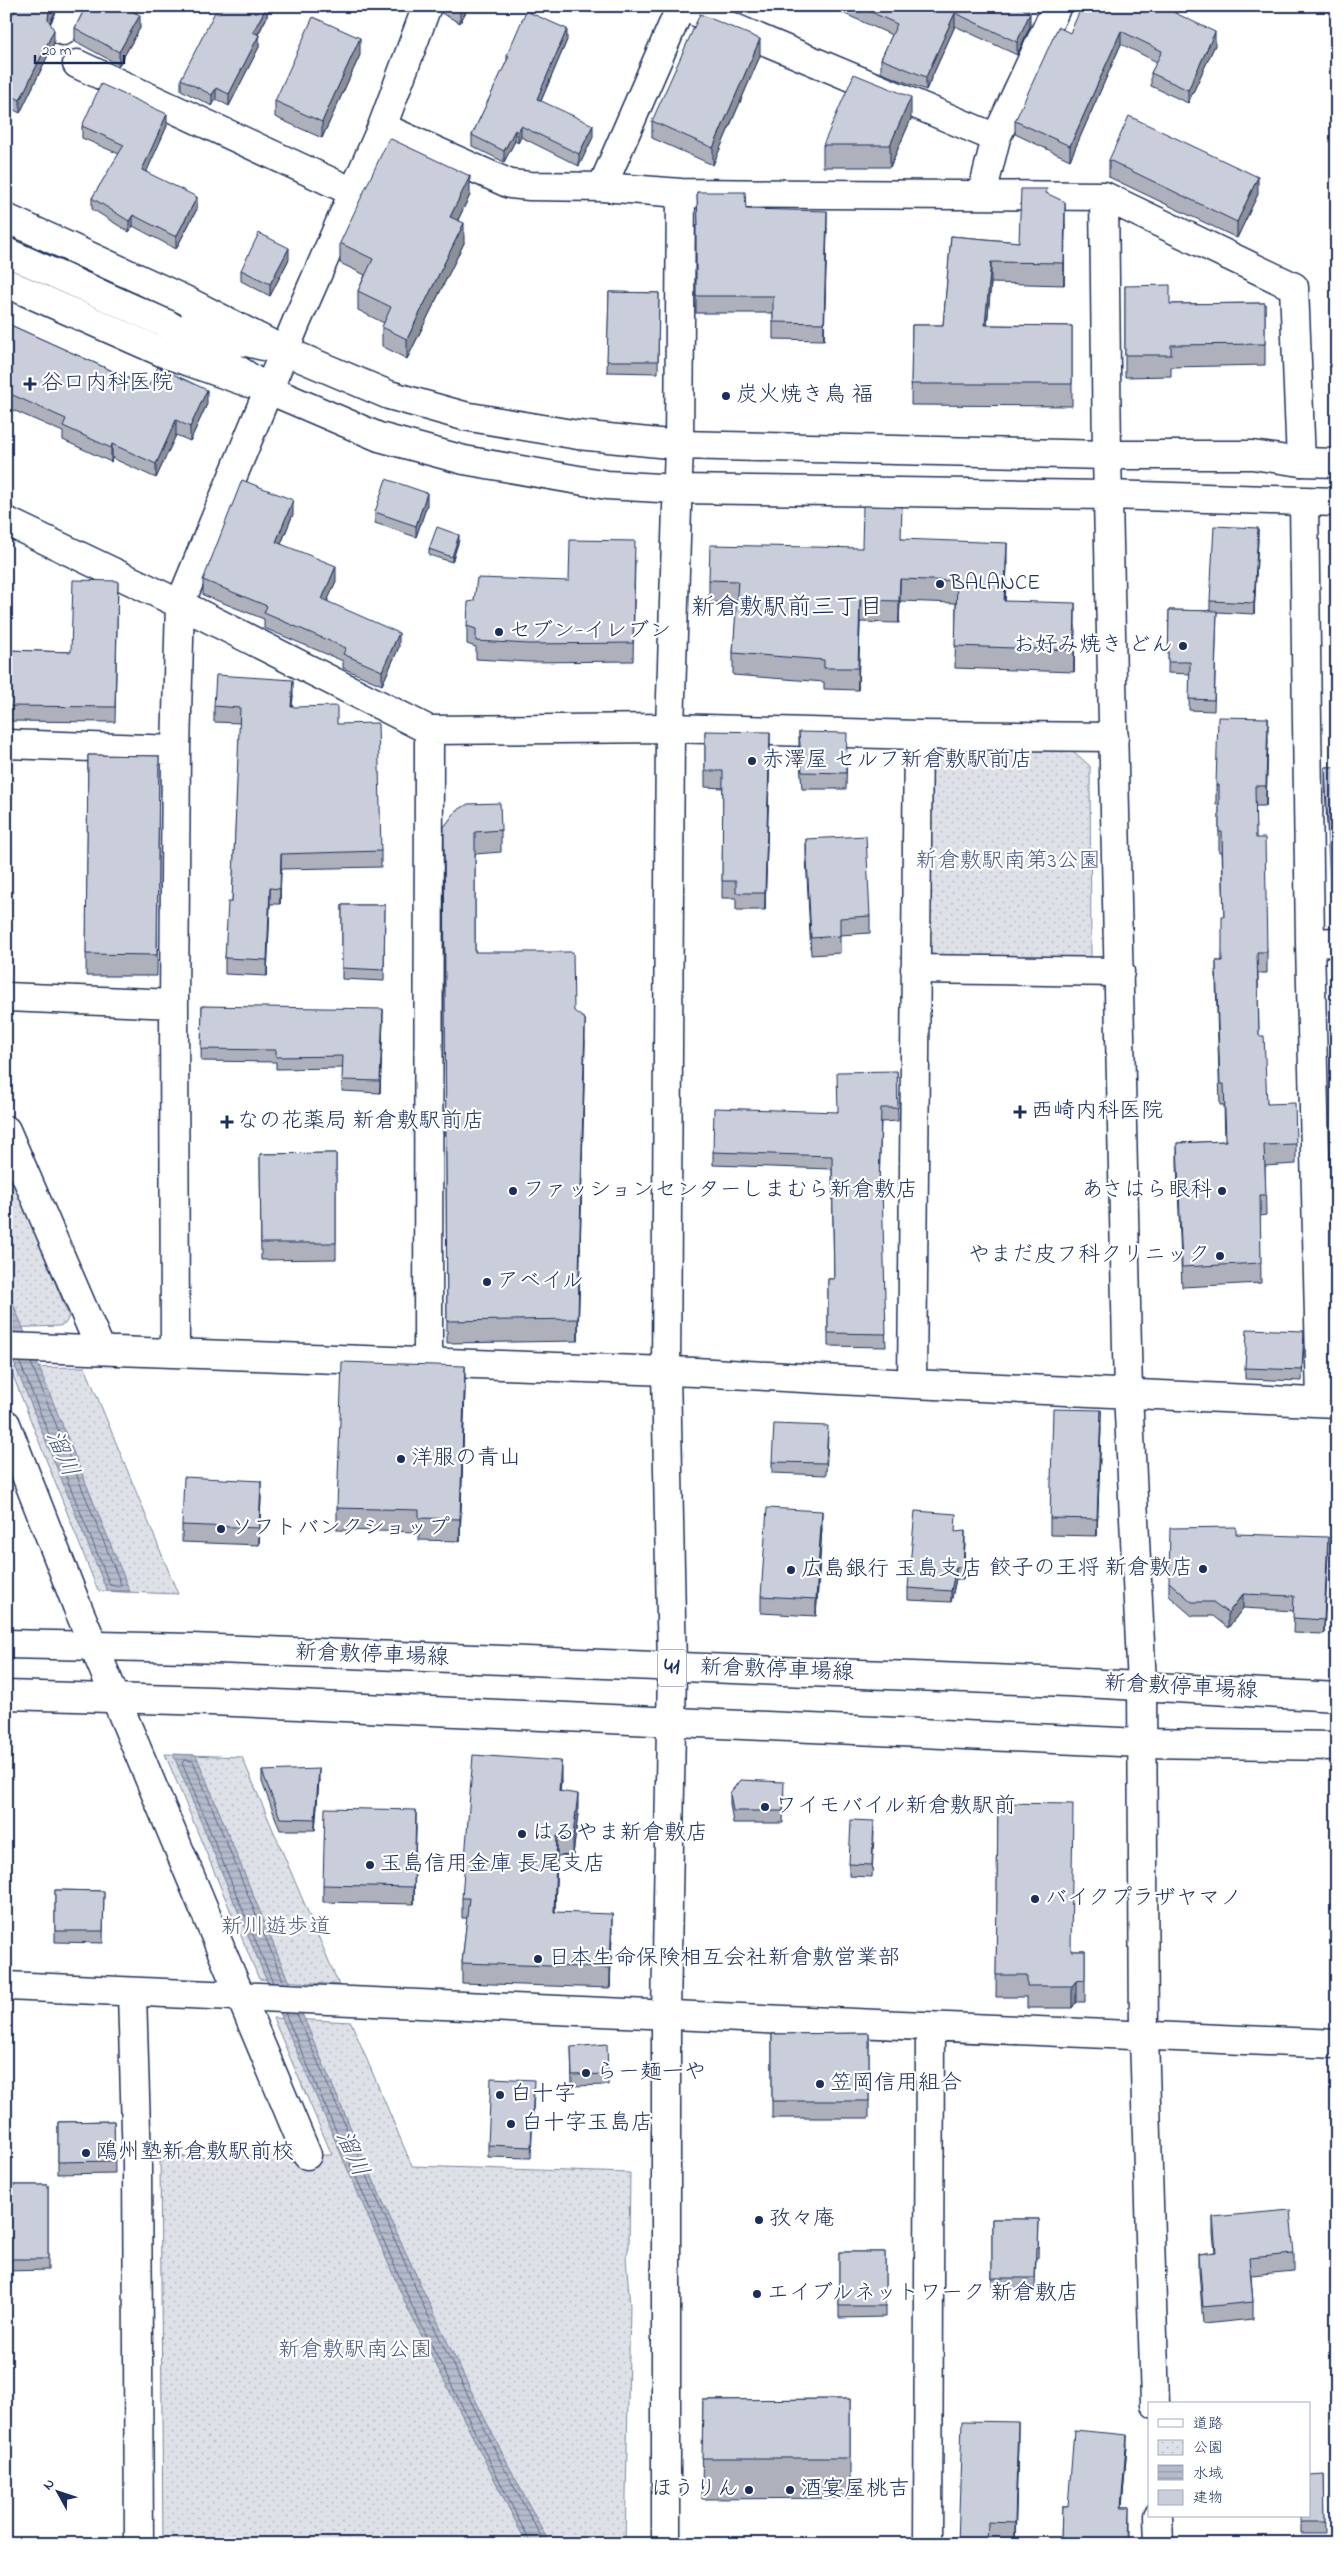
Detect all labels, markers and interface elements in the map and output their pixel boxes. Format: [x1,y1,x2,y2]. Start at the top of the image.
scale bar [35,32,124,64]
text: 20 m [42,40,72,62]
place label: 谷口内科医院 [41,368,173,400]
marker: 谷口内科医院 [23,377,37,391]
place label: 炭火焼き鳥 福 [736,380,874,412]
marker: 炭火焼き鳥 福 [720,390,732,402]
place label: BALANCE [949,568,1040,600]
marker: BALANCE [934,578,946,590]
district label: 新倉敷駅前三丁目 [691,591,883,626]
place label: セブン-イレブン [509,616,671,648]
marker: セブン-イレブン [493,626,505,638]
place label: お好み焼き どん [1013,630,1173,662]
marker: お好み焼き どん [1177,640,1189,652]
place label: 赤澤屋 セルフ新倉敷駅前店 [762,745,1032,777]
marker: 赤澤屋 セルフ新倉敷駅前店 [746,755,758,767]
park label: 新倉敷駅南第3公園 [915,846,1101,878]
place label: 西崎内科医院 [1031,1096,1163,1128]
marker: 西崎内科医院 [1013,1105,1027,1119]
place label: なの花薬局 新倉敷駅前店 [237,1106,485,1138]
marker: なの花薬局 新倉敷駅前店 [221,1116,233,1128]
place label: ファッションセンターしまむら新倉敷店 [523,1175,918,1207]
place label: あさはら眼科 [1081,1175,1212,1207]
marker: ファッションセンターしまむら新倉敷店 [507,1185,519,1197]
marker: あさはら眼科 [1216,1185,1228,1197]
place label: やまだ皮フ科クリニック [968,1240,1210,1272]
marker: やまだ皮フ科クリニック [1214,1250,1226,1262]
place label: アベイル [497,1266,584,1298]
marker: アベイル [481,1276,493,1288]
water label: 溜川 [36,1425,86,1483]
place label: 洋服の青山 [411,1443,521,1475]
marker: 洋服の青山 [395,1453,407,1465]
place label: ソフトバンクショップ [231,1513,450,1545]
marker: ソフトバンクショップ [215,1523,227,1535]
place label: 餃子の王将 新倉敷店 [989,1553,1193,1585]
place label: 広島銀行 玉島支店 [801,1554,983,1586]
marker: 餃子の王将 新倉敷店 [1197,1563,1209,1575]
marker: 広島銀行 玉島支店 [785,1564,797,1576]
street label: 新倉敷停車場線 [294,1637,450,1675]
road number: 41 [658,1650,686,1686]
street label: 新倉敷停車場線 [699,1652,855,1690]
street label: 新倉敷停車場線 [1103,1668,1259,1708]
place label: ワイモバイル新倉敷駅前 [775,1791,1016,1823]
marker: ワイモバイル新倉敷駅前 [759,1801,771,1813]
place label: はるやま新倉敷店 [532,1818,708,1850]
marker: はるやま新倉敷店 [516,1828,528,1840]
place label: 玉島信用金庫 長尾支店 [380,1849,606,1881]
marker: 玉島信用金庫 長尾支店 [364,1859,376,1871]
place label: バイクプラザヤマノ [1045,1883,1242,1915]
marker: バイクプラザヤマノ [1029,1893,1041,1905]
park label: 新川遊歩道 [221,1912,331,1944]
place label: 日本生命保険相互会社新倉敷営業部 [548,1943,900,1975]
marker: 日本生命保険相互会社新倉敷営業部 [532,1953,544,1965]
place label: らー麺一や [596,2057,706,2089]
marker: らー麺一や [580,2067,592,2079]
place label: 笠岡信用組合 [830,2068,962,2100]
marker: 笠岡信用組合 [814,2078,826,2090]
place label: 白十字 [510,2079,576,2111]
marker: 白十字 [494,2089,506,2101]
place label: 白十字玉島店 [521,2108,653,2140]
marker: 白十字玉島店 [505,2118,517,2130]
water label: 溜川 [325,2125,377,2183]
place label: 鴎州塾新倉敷駅前校 [96,2137,294,2169]
marker: 鴎州塾新倉敷駅前校 [80,2147,92,2159]
place label: 孜々庵 [769,2204,835,2236]
marker: 孜々庵 [753,2214,765,2226]
place label: エイブルネットワーク 新倉敷店 [767,2278,1079,2310]
marker: エイブルネットワーク 新倉敷店 [751,2288,763,2300]
park label: 新倉敷駅南公園 [278,2335,432,2367]
legend [1148,2402,1310,2518]
text: 道路 [1193,2413,1223,2435]
text: 公園 [1193,2437,1223,2459]
text: 水域 [1193,2463,1223,2485]
north arrow [32,2468,82,2518]
text: N [38,2474,60,2495]
place label: ほうりん [651,2474,739,2506]
place label: 酒宴屋桃吉 [800,2474,910,2506]
marker: ほうりん [743,2484,755,2496]
marker: 酒宴屋桃吉 [784,2484,796,2496]
text: 建物 [1193,2487,1223,2509]

